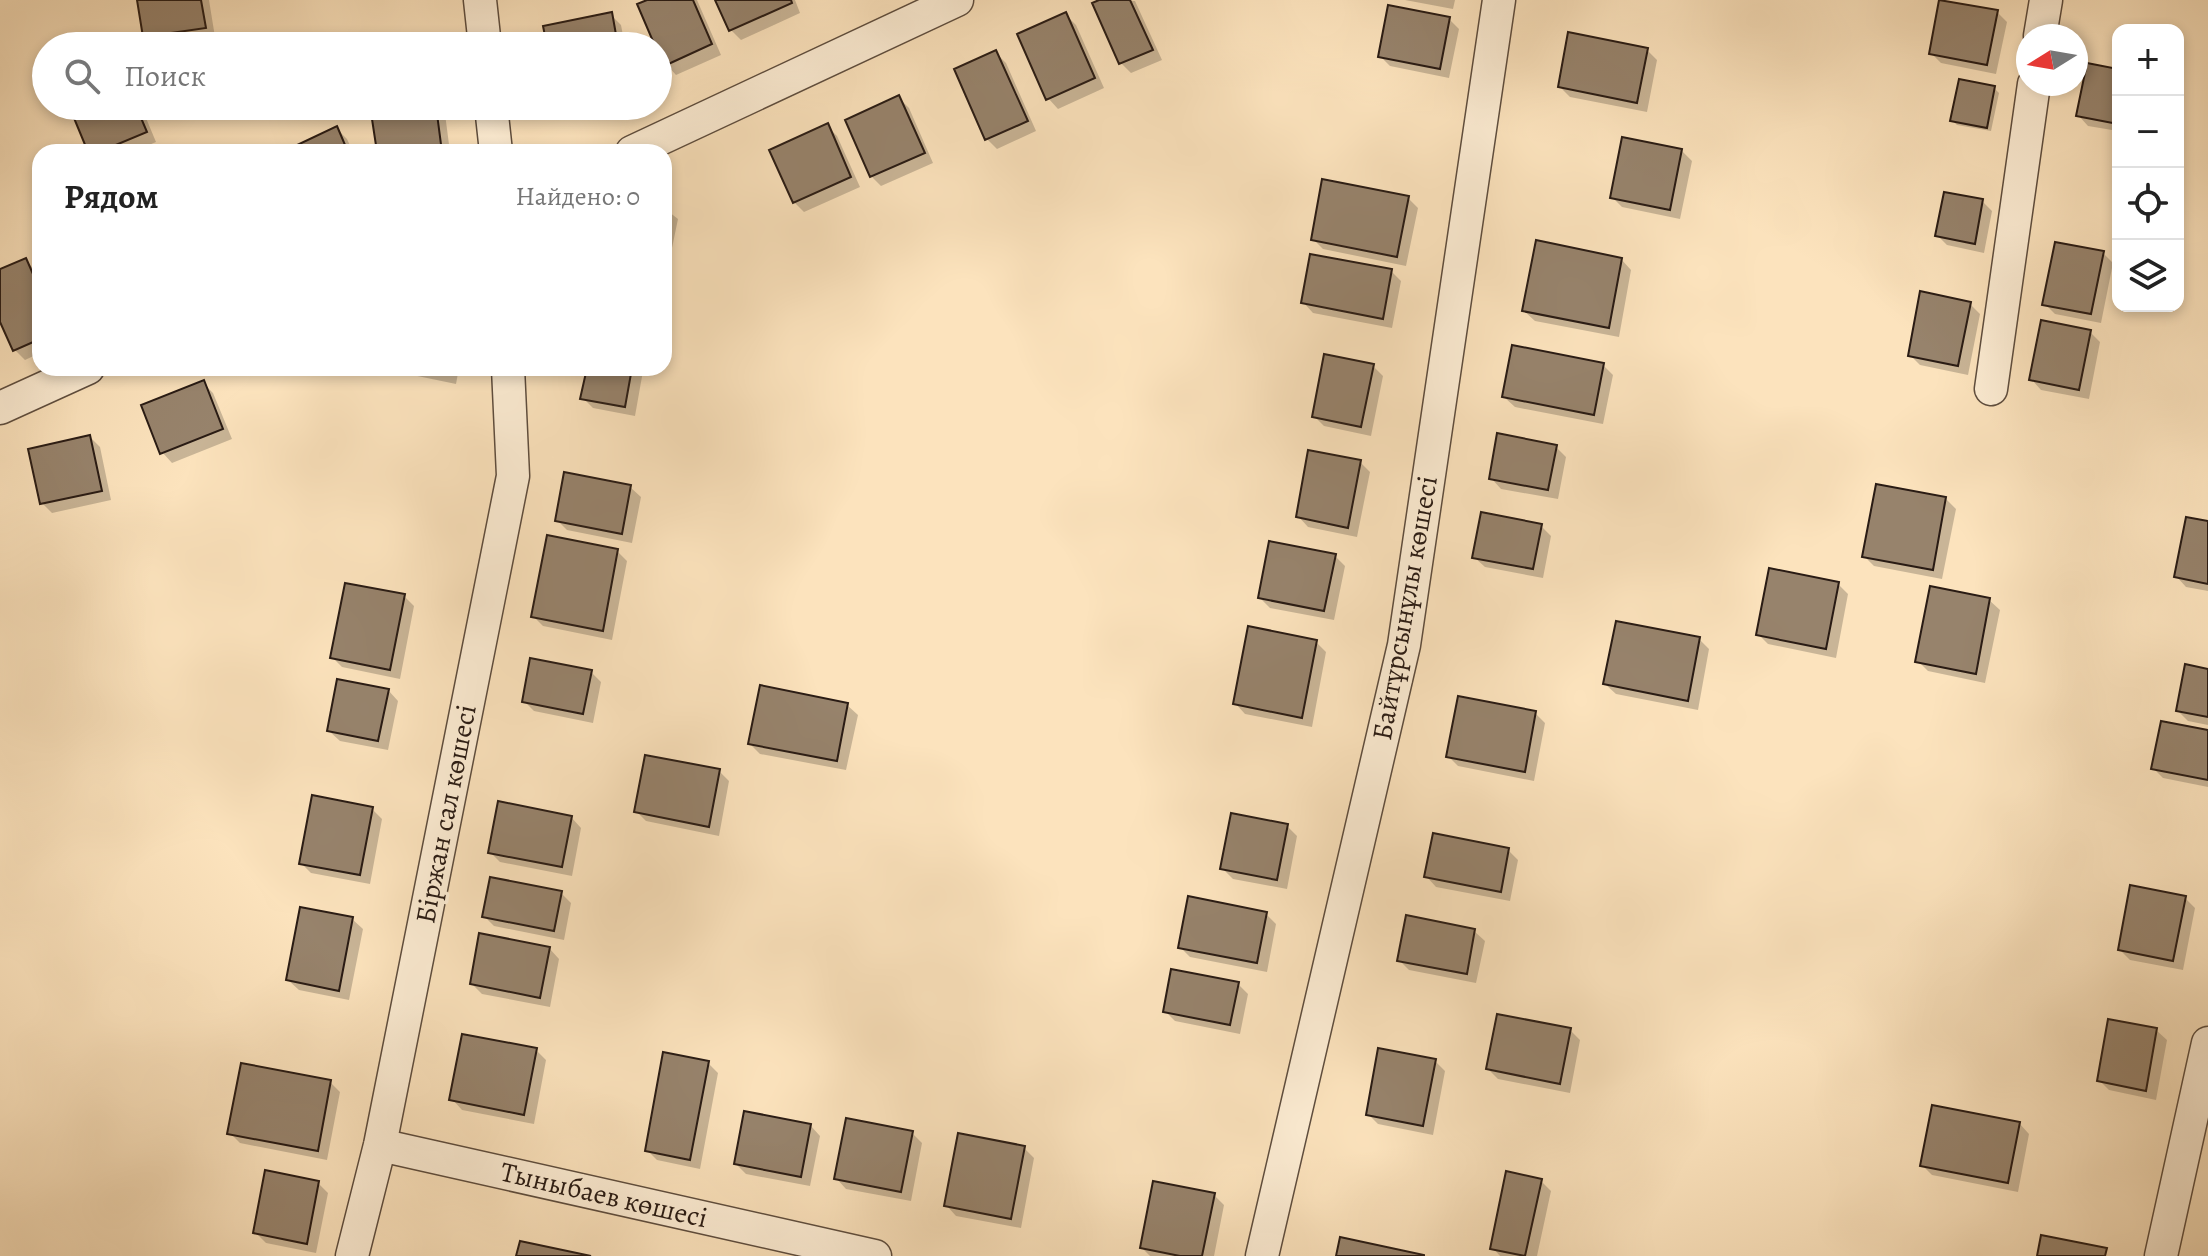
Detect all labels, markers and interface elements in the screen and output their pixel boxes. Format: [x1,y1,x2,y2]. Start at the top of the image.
north arrow [2016,24,2088,96]
map controls [2112,24,2184,312]
button: + [2112,24,2184,96]
search box [32,32,672,120]
icon: search [60,54,104,98]
text: Поиск [124,56,206,96]
button: − [2112,96,2184,168]
button: locate [2112,168,2184,240]
text: Рядом [64,173,158,220]
text: Найдено: 0 [516,179,640,214]
button: layers [2112,240,2184,312]
street label: Байтұрсынұлы көшесі [1363,473,1447,743]
street label: Біржан сал көшесі [406,701,486,927]
street label: Тыныбаев көшесі [497,1153,711,1237]

